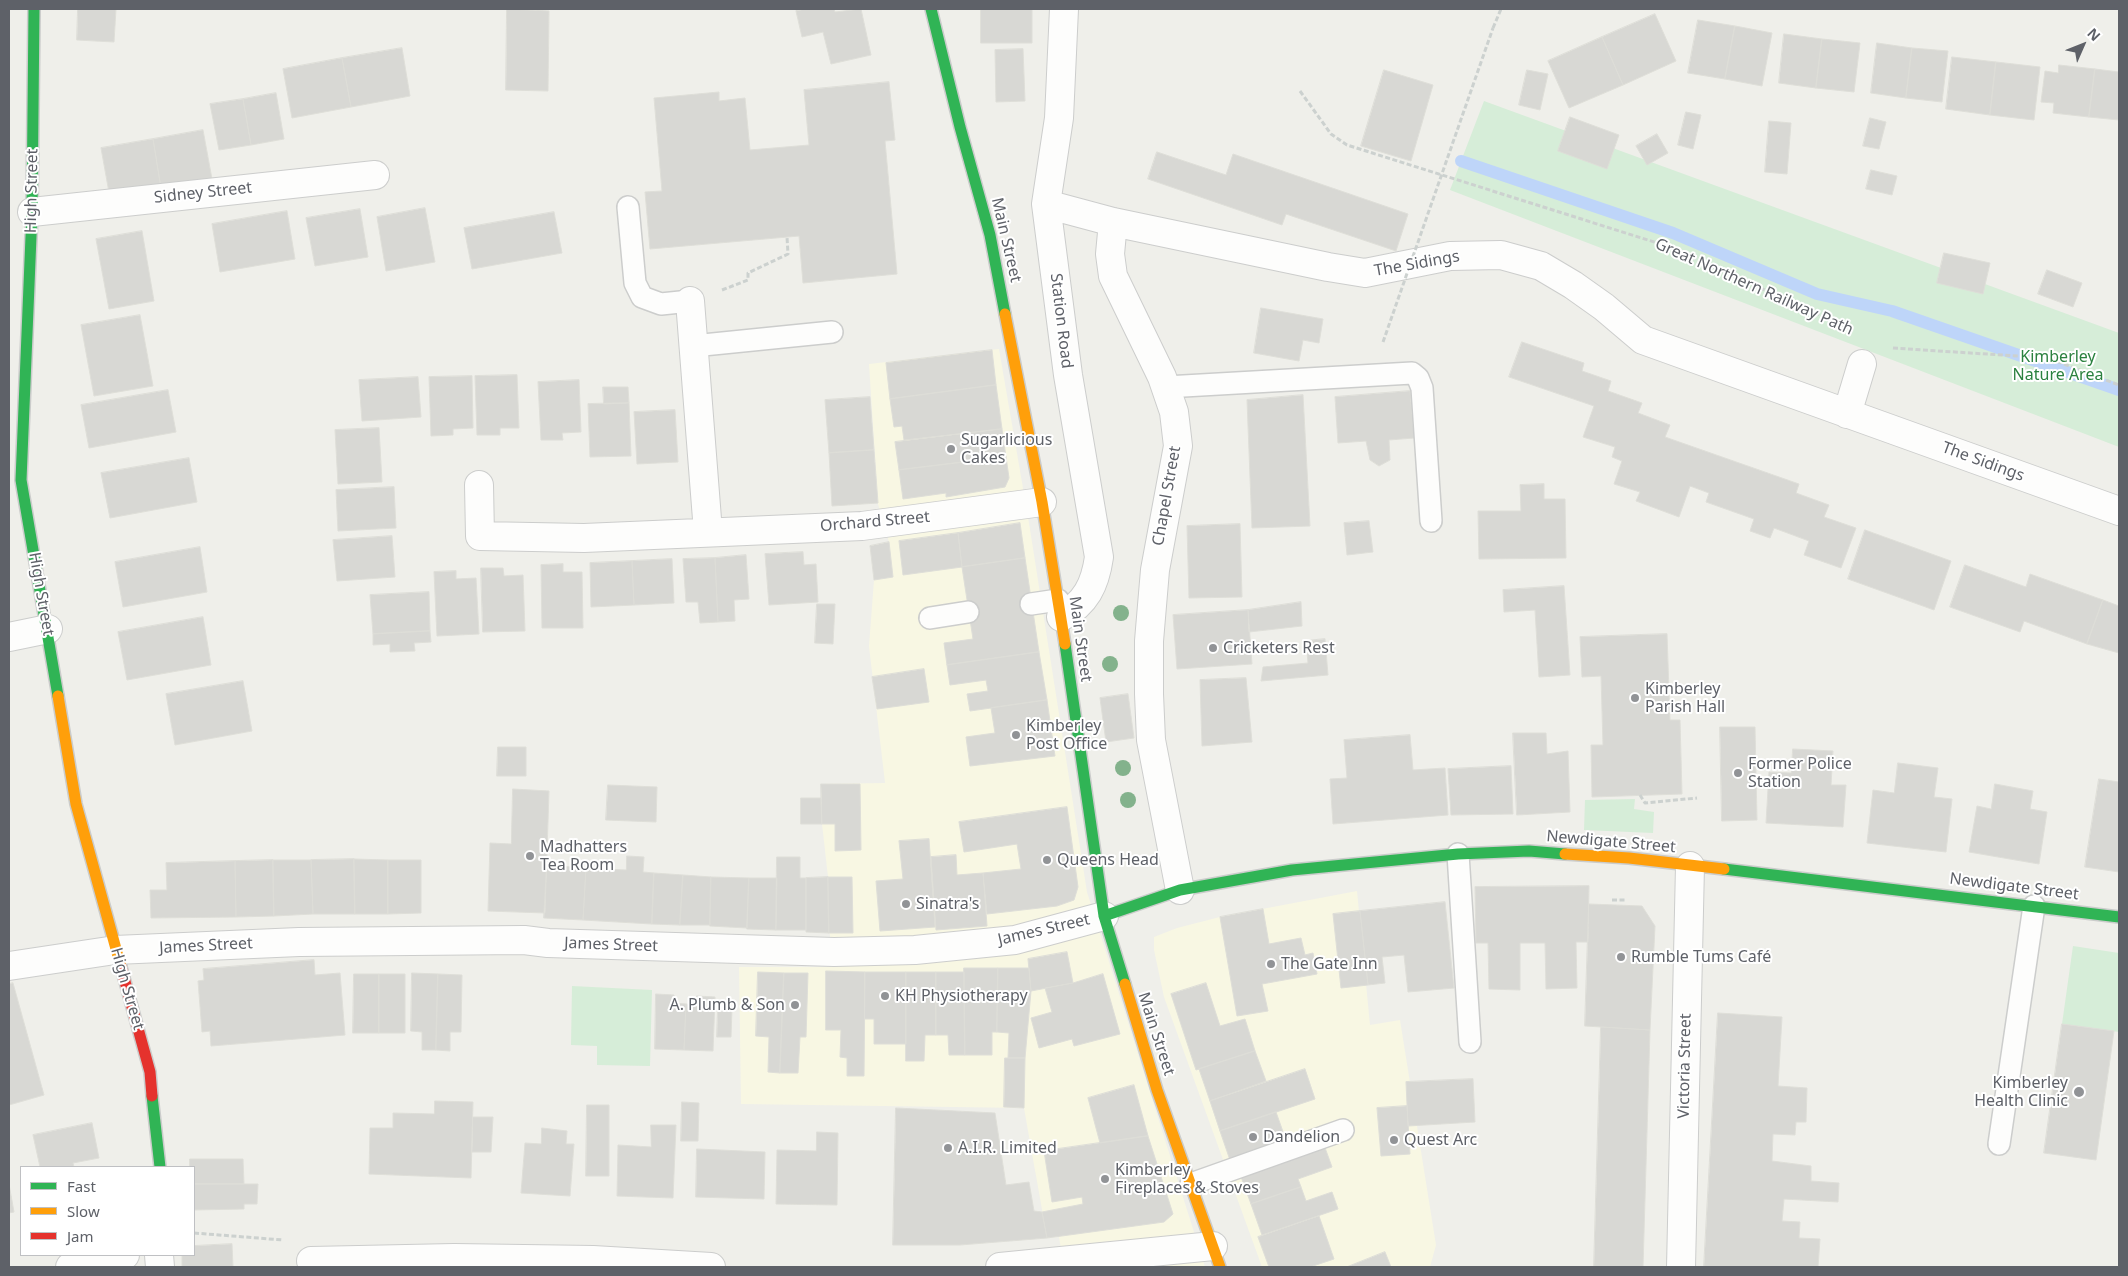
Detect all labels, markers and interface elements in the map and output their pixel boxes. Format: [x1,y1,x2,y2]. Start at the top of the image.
north arrow [2058,20,2108,70]
text: N [2083,24,2105,45]
street label: High Street [22,149,42,233]
street label: Sidney Street [153,178,253,208]
street label: Main Street [987,196,1025,284]
street label: Great Northern Railway Path [1652,234,1856,340]
street label: The Sidings [1373,247,1461,281]
street label: Station Road [1046,272,1076,370]
park label: Kimberley Nature Area [2013,347,2103,385]
place label: Sugarlicious Cakes [961,430,1052,468]
street label: The Sidings [1939,438,2027,486]
marker: Sugarlicious Cakes [945,443,957,455]
street label: Chapel Street [1149,445,1185,547]
street label: Orchard Street [819,508,931,536]
street label: High Street [24,551,58,637]
street label: Main Street [1064,595,1096,683]
place label: Cricketers Rest [1223,638,1335,658]
marker: Cricketers Rest [1207,642,1219,654]
place label: Kimberley Parish Hall [1645,679,1725,717]
marker: Kimberley Parish Hall [1629,692,1641,704]
place label: Kimberley Post Office [1026,716,1107,754]
marker: Kimberley Post Office [1010,729,1022,741]
place label: Former Police Station [1748,754,1852,792]
marker: Former Police Station [1732,767,1744,779]
street label: Newdigate Street [1545,827,1677,857]
place label: Madhatters Tea Room [540,837,627,875]
marker: Madhatters Tea Room [524,850,536,862]
place label: Queens Head [1057,850,1159,870]
marker: Queens Head [1041,854,1053,866]
street label: Newdigate Street [1948,870,2080,904]
place label: Sinatra's [916,894,979,914]
marker: Sinatra's [900,898,912,910]
street label: James Street [996,910,1092,950]
street label: James Street [159,934,253,958]
street label: James Street [564,934,658,956]
street label: High Street [106,946,148,1032]
place label: Rumble Tums Café [1631,947,1771,967]
marker: Rumble Tums Café [1615,951,1627,963]
place label: The Gate Inn [1281,954,1378,974]
marker: The Gate Inn [1265,958,1277,970]
place label: KH Physiotherapy [895,986,1028,1006]
marker: KH Physiotherapy [879,990,891,1002]
street label: Main Street [1134,990,1178,1078]
place label: A. Plumb & Son [669,995,785,1015]
marker: A. Plumb & Son [789,999,801,1011]
street label: Victoria Street [1674,1013,1696,1119]
place label: Kimberley Health Clinic [1974,1073,2068,1111]
marker: Kimberley Health Clinic [2072,1085,2086,1099]
place label: Dandelion [1263,1127,1340,1147]
place label: Quest Arc [1404,1130,1477,1150]
marker: Dandelion [1247,1131,1259,1143]
marker: Quest Arc [1388,1134,1400,1146]
place label: A.I.R. Limited [958,1138,1057,1158]
marker: A.I.R. Limited [942,1142,954,1154]
place label: Kimberley Fireplaces & Stoves [1115,1160,1259,1198]
legend [20,1166,195,1256]
marker: Kimberley Fireplaces & Stoves [1099,1173,1111,1185]
text: Fast [67,1176,96,1196]
text: Slow [67,1201,100,1221]
text: Jam [67,1226,94,1246]

